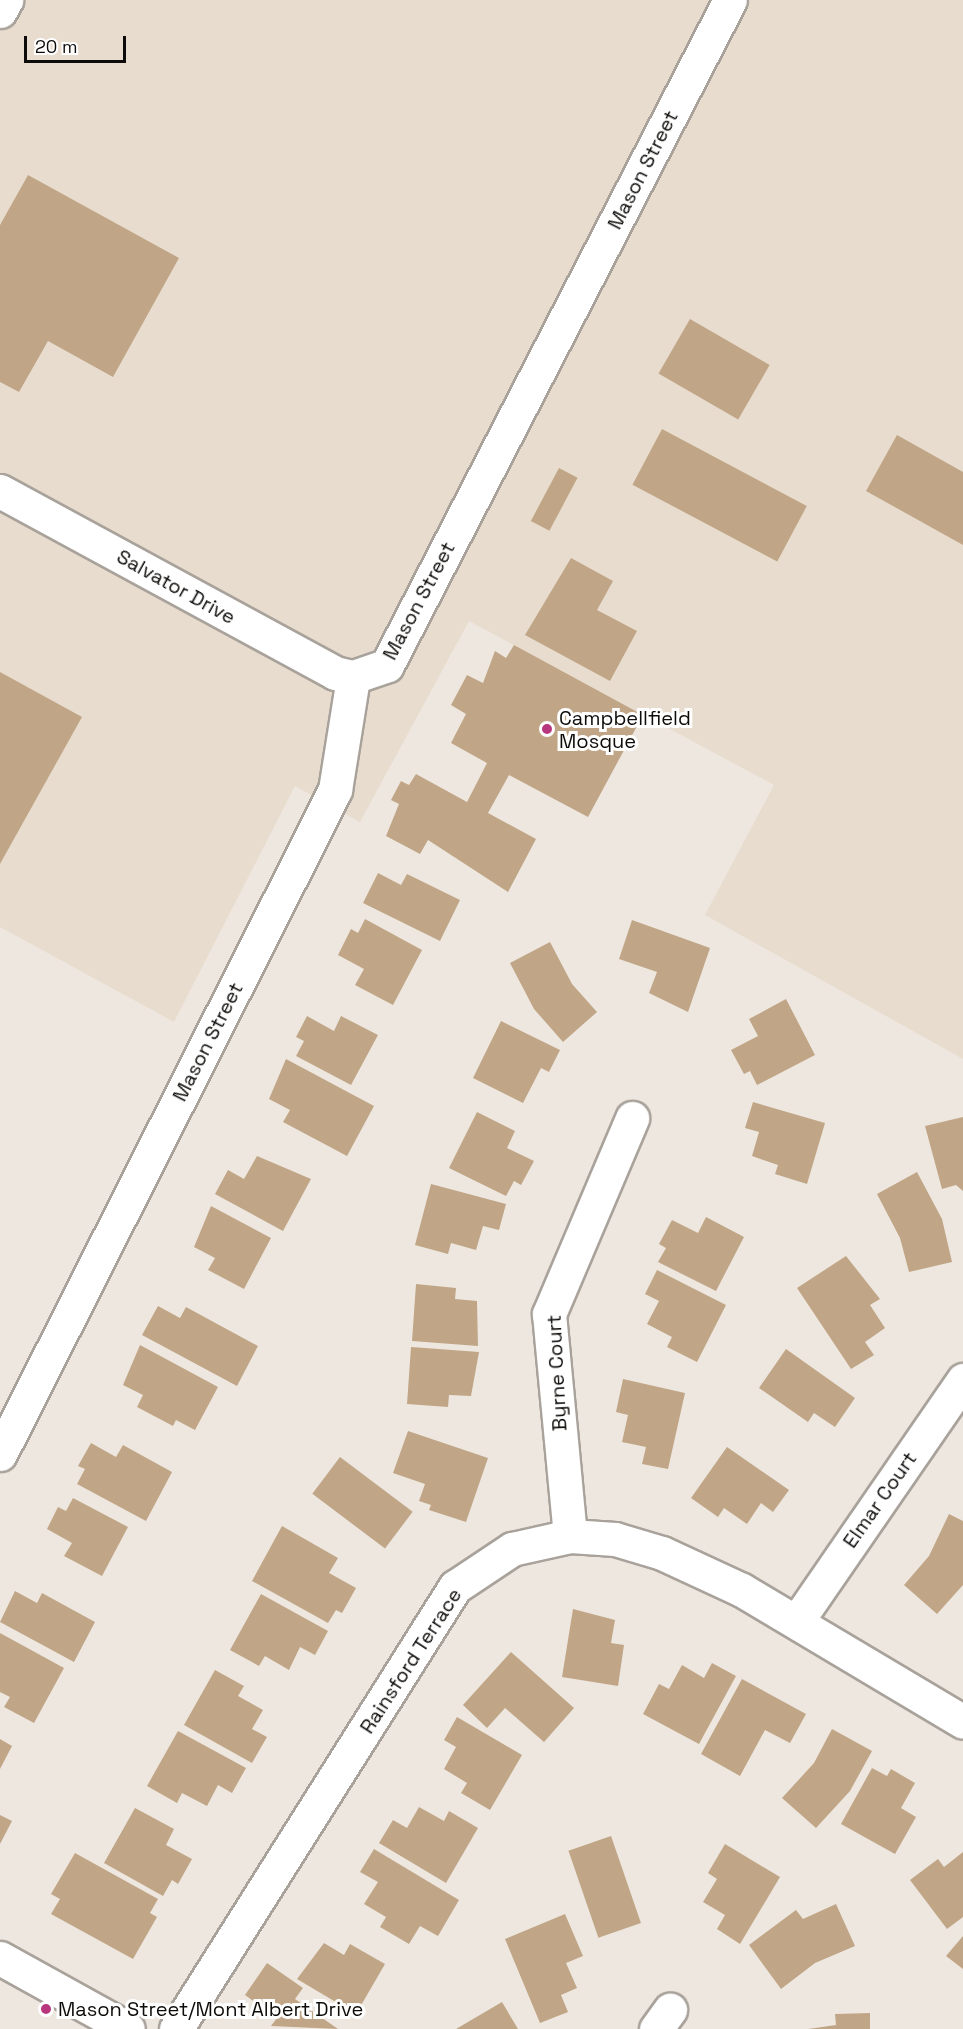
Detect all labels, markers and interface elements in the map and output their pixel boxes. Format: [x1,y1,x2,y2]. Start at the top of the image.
scale bar [27,24,129,62]
text: 20 m [35,35,78,58]
street label: Mason Street [603,107,683,233]
street label: Mason Street [378,538,460,664]
street label: Salvator Drive [113,545,239,629]
place label: Campbellfield Mosque [559,706,691,753]
marker: Campbellfield Mosque [540,722,554,736]
street label: Mason Street [168,979,248,1105]
street label: Byrne Court [542,1314,572,1432]
street label: Elmar Court [838,1447,922,1553]
street label: Rainsford Terrace [355,1584,467,1738]
place label: Mason Street/Mont Albert Drive [58,1997,364,2021]
marker: Mason Street/Mont Albert Drive [39,2002,53,2016]

